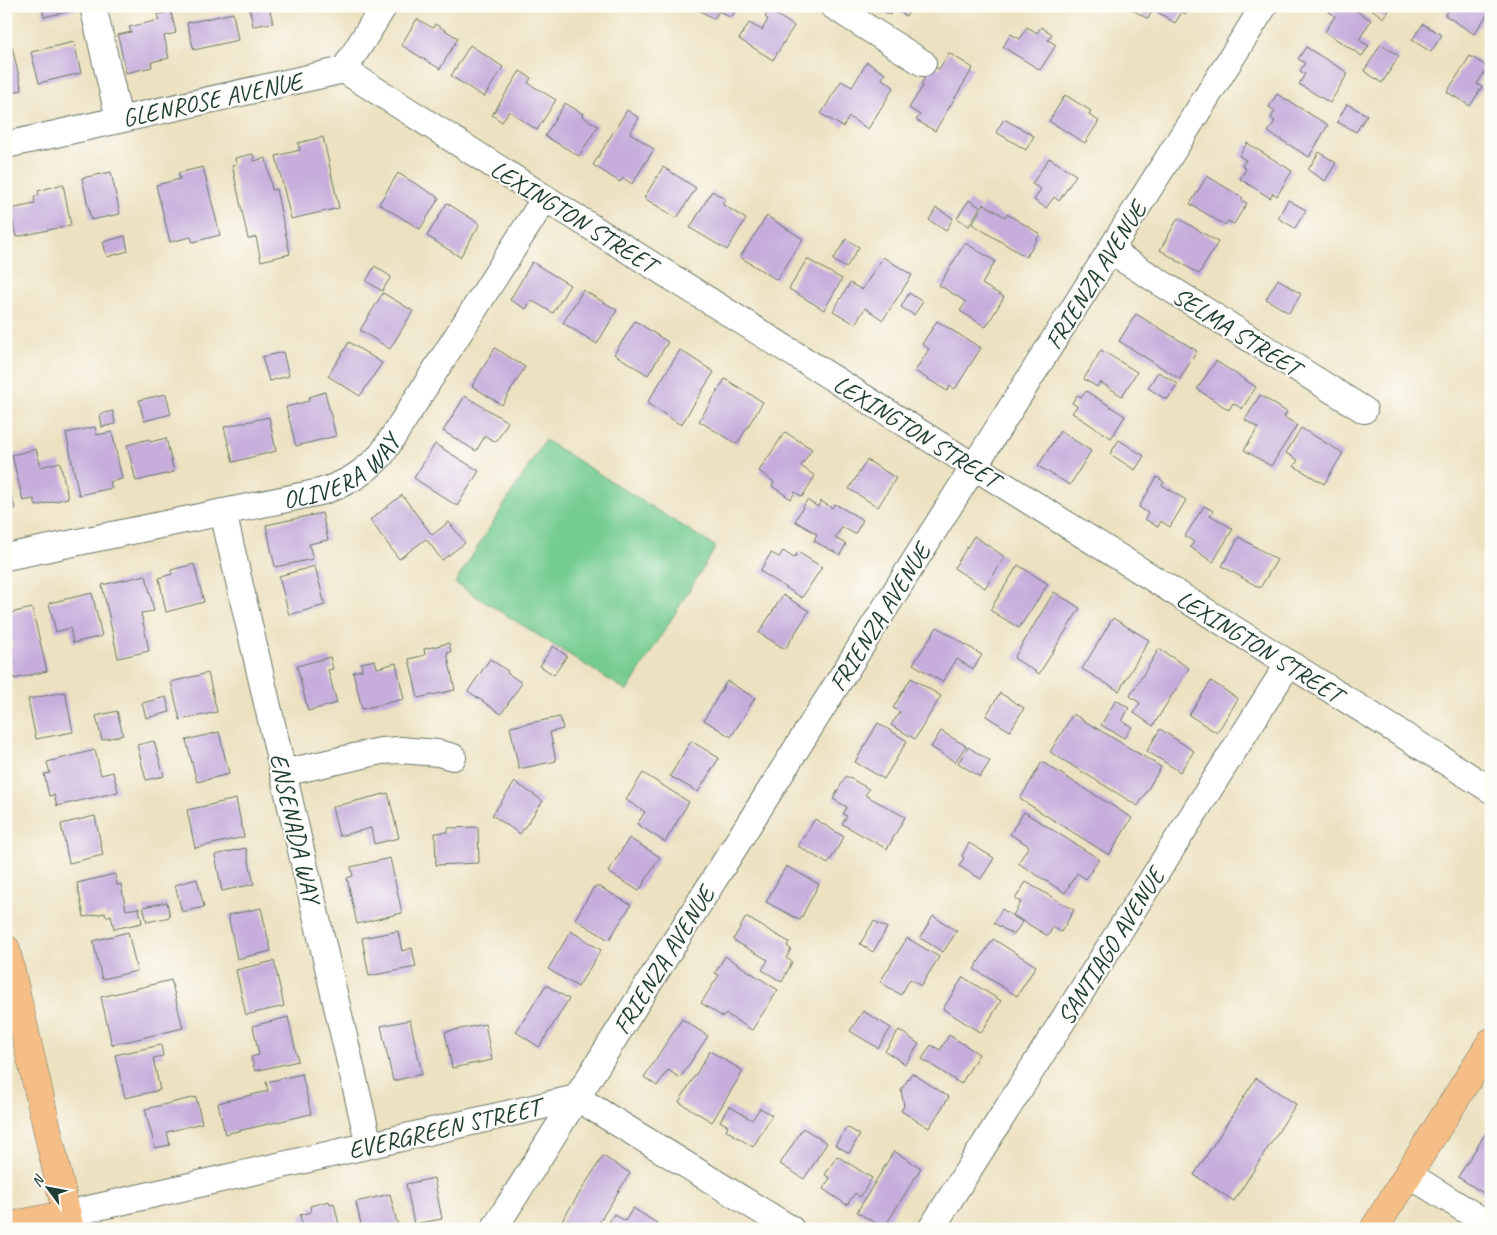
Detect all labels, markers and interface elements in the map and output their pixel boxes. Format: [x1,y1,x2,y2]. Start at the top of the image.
street label: GLENROSE AVENUE [120,65,308,135]
street label: LEXINGTON STREET [485,153,667,284]
street label: FRIENZA AVENUE [1038,193,1155,355]
street label: SELMA STREET [1167,280,1311,387]
street label: LEXINGTON STREET [828,368,1010,499]
street label: OLIVERA WAY [280,426,409,516]
street label: FRIENZA AVENUE [822,535,939,697]
street label: LEXINGTON STREET [1171,583,1353,714]
street label: ENSENADA WAY [262,750,329,910]
street label: SANTIAGO AVENUE [1050,860,1173,1031]
street label: FRIENZA AVENUE [606,878,723,1040]
street label: EVERGREEN STREET [345,1090,550,1167]
north arrow [22,1162,72,1212]
text: N [28,1171,48,1190]

